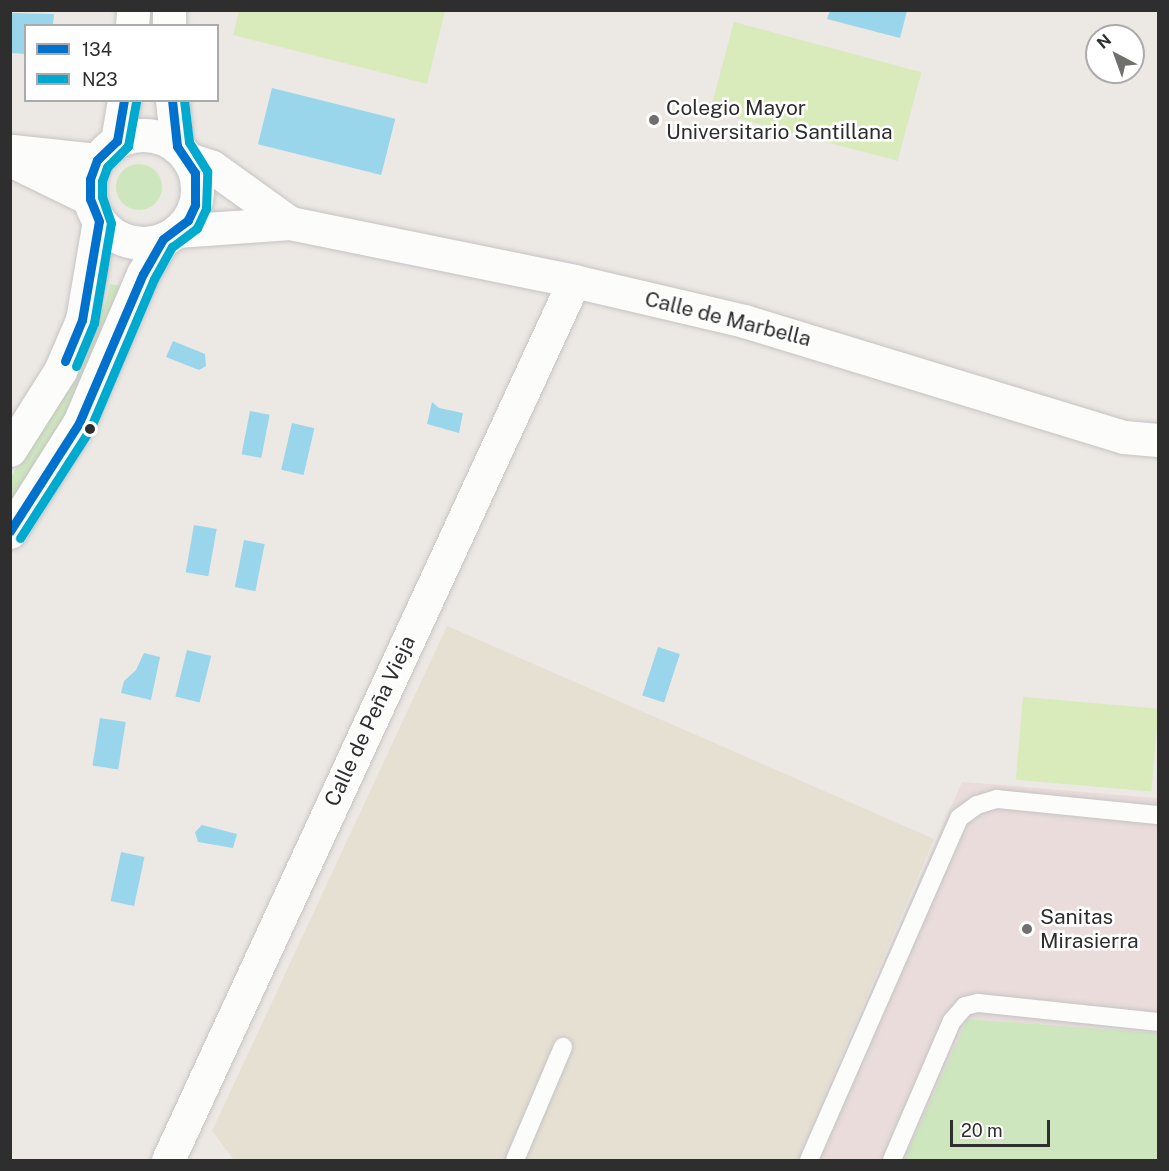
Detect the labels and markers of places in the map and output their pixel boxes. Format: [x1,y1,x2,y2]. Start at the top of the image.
place label: Colegio Mayor Universitario Santillana [666,95,893,145]
marker: Colegio Mayor Universitario Santillana [647,113,661,127]
unlabelled marker [84,423,96,435]
place label: Sanitas Mirasierra [1040,904,1139,954]
marker: Sanitas Mirasierra [1018,920,1036,938]

